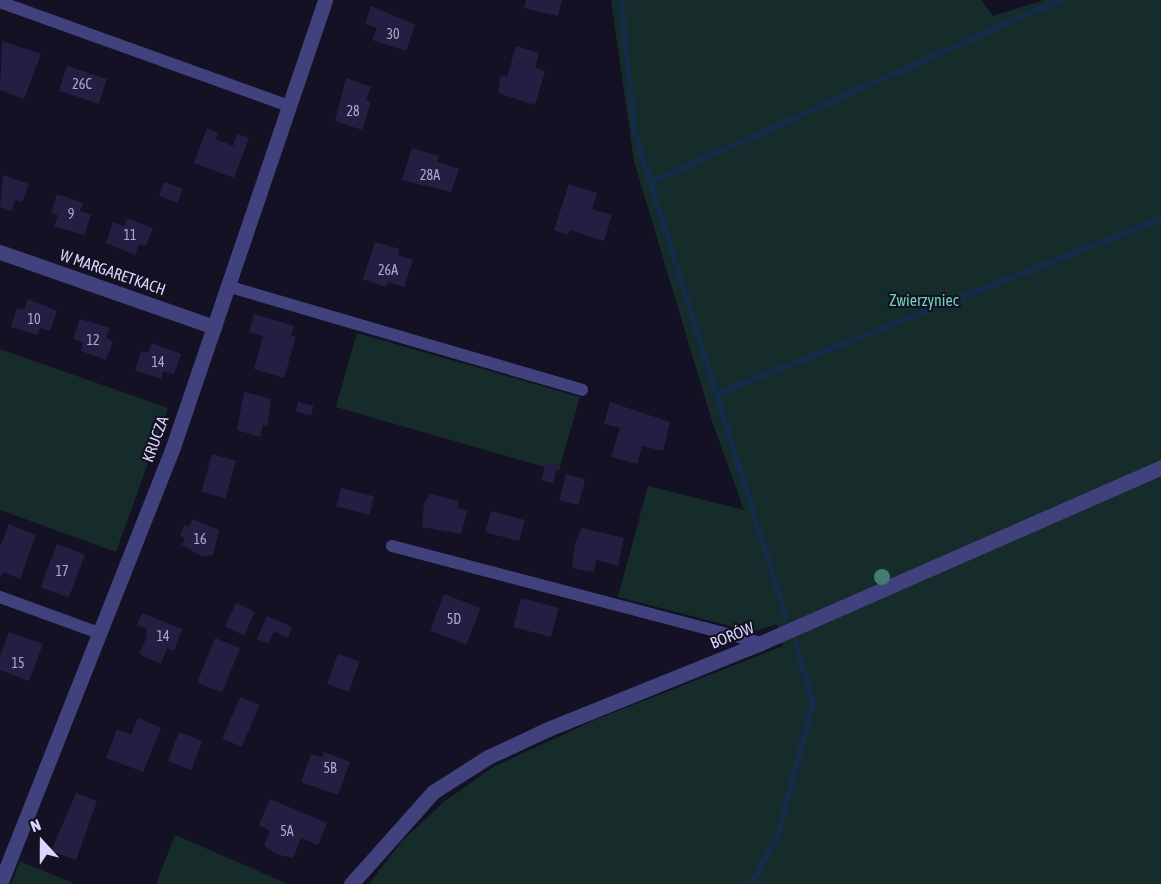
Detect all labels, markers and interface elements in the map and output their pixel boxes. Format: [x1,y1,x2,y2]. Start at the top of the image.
house number: 30 [386,26,400,42]
house number: 26C [72,76,92,92]
house number: 28 [346,103,360,119]
house number: 28A [420,167,440,183]
house number: 9 [68,206,74,222]
house number: 11 [123,227,137,243]
street label: W MARGARETKACH [58,245,168,299]
house number: 26A [378,262,398,278]
park label: Zwierzyniec [889,290,959,310]
house number: 10 [27,311,41,327]
house number: 12 [86,332,100,348]
house number: 14 [151,354,165,370]
street label: KRUCZA [138,413,172,465]
house number: 16 [193,531,207,547]
house number: 17 [55,563,69,579]
house number: 5D [447,611,461,627]
street label: BORÓW [707,618,757,652]
house number: 14 [156,628,170,644]
house number: 15 [11,655,25,671]
house number: 5B [323,760,337,776]
north arrow [12,812,72,872]
text: N [28,815,43,835]
house number: 5A [280,823,294,839]

